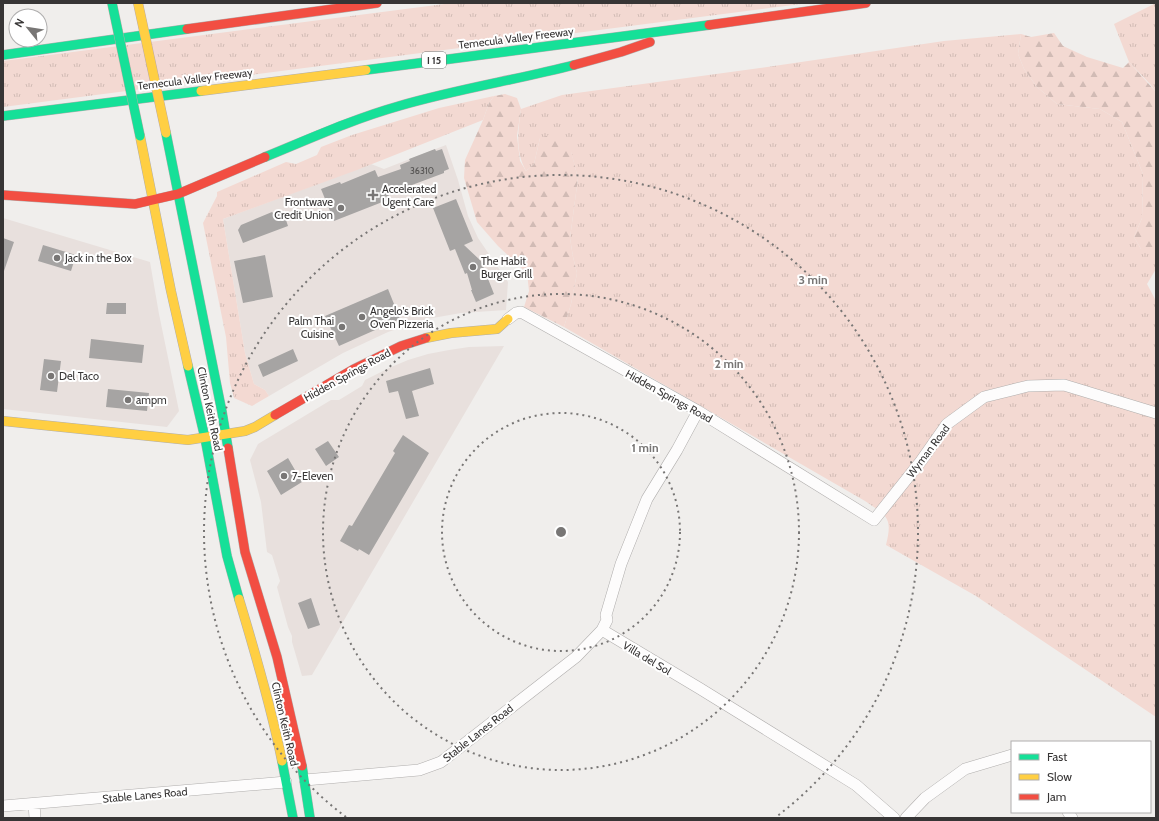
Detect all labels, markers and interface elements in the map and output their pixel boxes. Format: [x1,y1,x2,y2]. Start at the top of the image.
north arrow [8,8,48,48]
text: N [11,16,27,30]
street label: Temecula Valley Freeway [458,24,575,52]
road number: I 15 [422,52,446,68]
street label: Temecula Valley Freeway [137,65,254,93]
house number: 36310 [410,165,434,176]
place label: Accelerated Ugent Care [382,182,436,209]
marker: Accelerated Ugent Care [367,189,379,201]
place label: Frontwave Credit Union [274,195,333,222]
marker: Frontwave Credit Union [336,203,346,213]
place label: Jack in the Box [64,251,133,265]
marker: Jack in the Box [52,253,62,263]
place label: The Habit Burger Grill [481,254,532,281]
marker: The Habit Burger Grill [468,262,478,272]
text: 3 min [798,272,828,287]
place label: Angelo's Brick Oven Pizzeria [370,304,434,331]
marker: Angelo's Brick Oven Pizzeria [357,312,367,322]
place label: Palm Thai Cuisine [288,314,334,341]
marker: Palm Thai Cuisine [337,322,347,332]
street label: Hidden Springs Road [301,345,393,405]
text: 2 min [715,356,743,371]
street label: Clinton Keith Road [194,366,226,452]
street label: Hidden Springs Road [623,366,715,426]
place label: Del Taco [59,369,99,383]
marker: Del Taco [46,371,56,381]
place label: ampm [136,393,167,407]
marker: ampm [123,395,133,405]
street label: Wyman Road [903,422,953,480]
text: 1 min [631,440,659,455]
place label: 7-Eleven [292,469,333,483]
marker: 7-Eleven [279,471,289,481]
centre of rings [554,525,568,539]
street label: Villa del Sol [620,638,674,678]
street label: Clinton Keith Road [269,681,301,767]
street label: Stable Lanes Road [440,701,516,765]
legend [1011,741,1151,813]
text: Fast [1047,749,1067,764]
text: Slow [1047,769,1072,784]
street label: Stable Lanes Road [102,784,188,806]
text: Jam [1046,789,1066,804]

